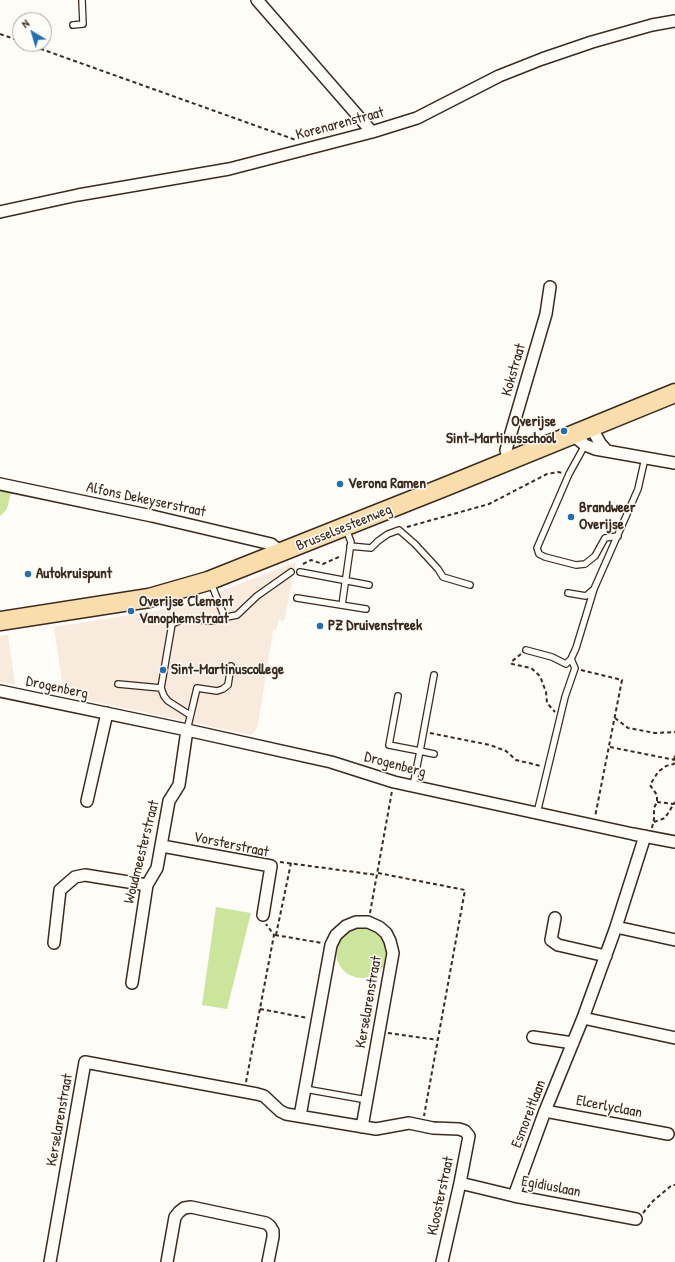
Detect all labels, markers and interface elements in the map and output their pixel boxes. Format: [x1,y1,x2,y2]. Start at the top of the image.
north arrow [12,12,52,52]
text: N [19,16,32,31]
street label: Korenarenstraat [294,104,386,144]
street label: Kokstraat [498,342,530,398]
place label: Overijse Sint-Martinusschool [446,413,556,448]
marker: Overijse Sint-Martinusschool [559,426,569,436]
place label: Verona Ramen [348,475,426,493]
street label: Alfons Dekeyserstraat [85,479,207,521]
marker: Verona Ramen [335,479,345,489]
place label: Brandweer Overijse [579,499,636,534]
street label: Brusselsesteenweg [293,501,395,555]
marker: Brandweer Overijse [566,512,576,522]
place label: Autokruispunt [36,565,112,583]
marker: Autokruispunt [23,569,33,579]
place label: Overijse Clement Vanophemstraat [139,593,233,628]
marker: Overijse Clement Vanophemstraat [126,606,136,616]
place label: PZ Druivenstreek [328,617,422,635]
marker: PZ Druivenstreek [315,621,325,631]
place label: Sint-Martinuscollege [171,661,284,679]
marker: Sint-Martinuscollege [158,665,168,675]
street label: Drogenberg [24,673,90,703]
street label: Drogenberg [362,748,428,782]
street label: Woudmeesterstraat [120,799,164,905]
street label: Vorsterstraat [192,828,270,862]
street label: Kerselarenstraat [352,954,386,1050]
street label: Kerselarenstraat [43,1072,77,1168]
street label: Esmoreitlaan [508,1077,550,1151]
street label: Elcerlyclaan [574,1092,644,1122]
street label: Kloosterstraat [424,1155,458,1237]
street label: Egidiuslaan [520,1172,582,1202]

